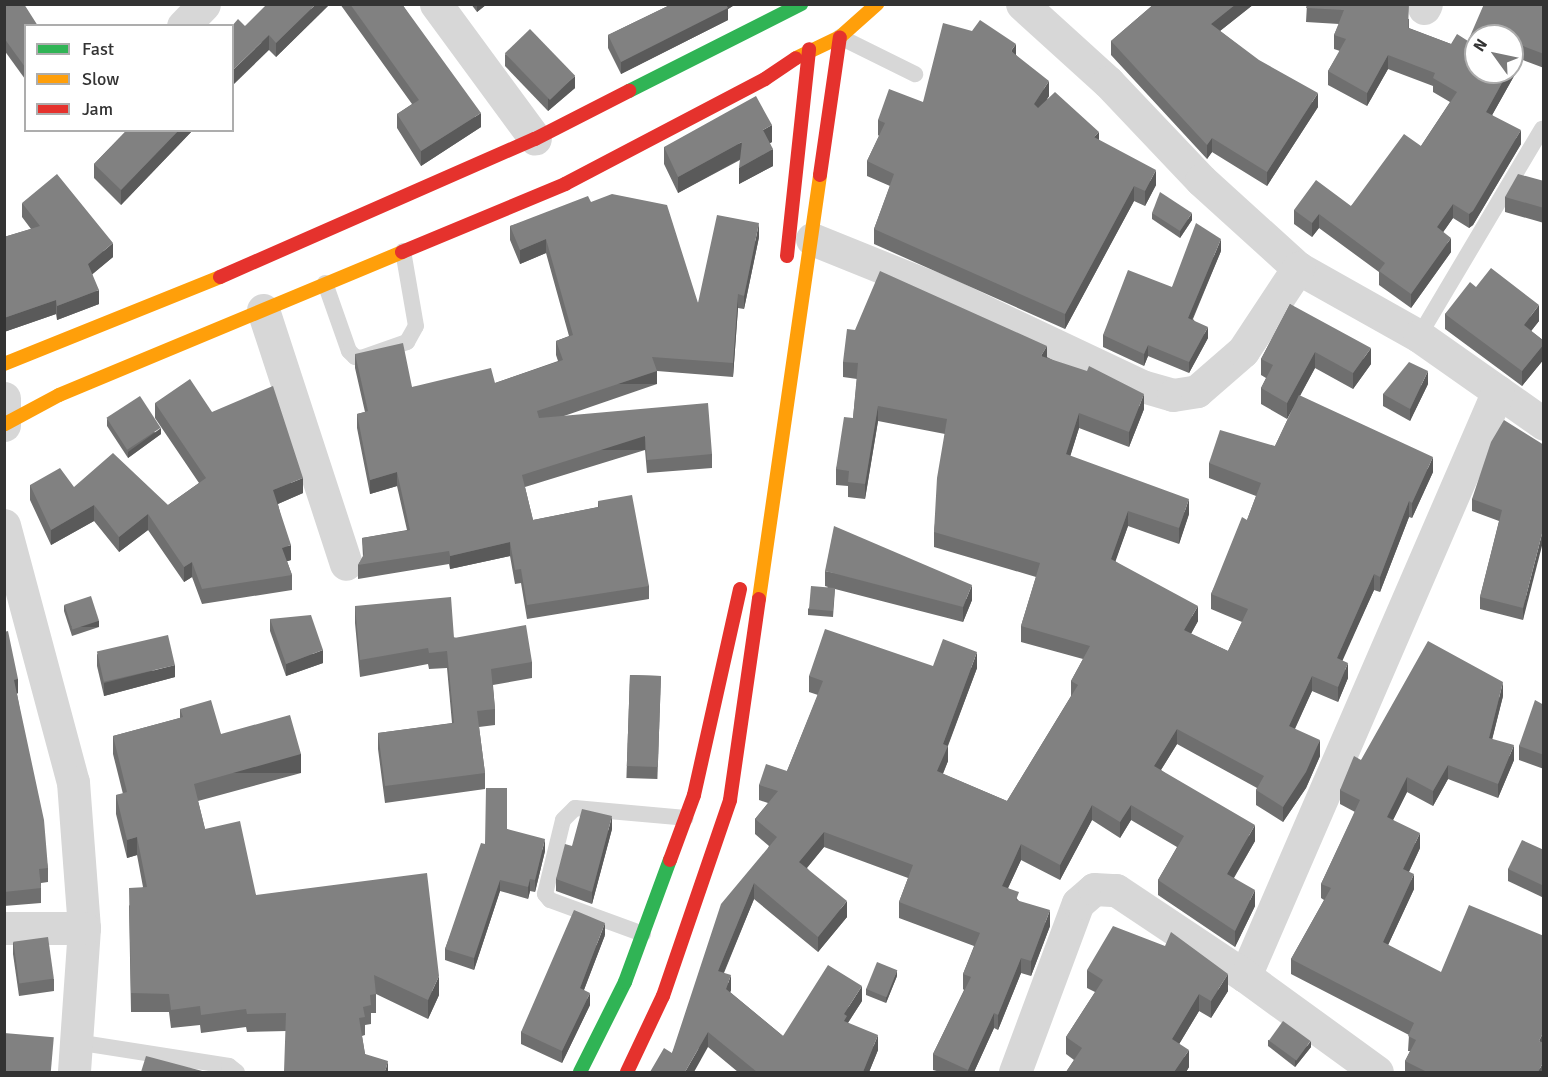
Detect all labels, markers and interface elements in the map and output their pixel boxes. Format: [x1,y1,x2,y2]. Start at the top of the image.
legend [24,24,234,132]
north arrow [1464,24,1524,84]
text: N [1469,35,1492,55]
text: Fast [82,38,114,60]
text: Slow [82,68,119,90]
text: Jam [82,98,113,120]

